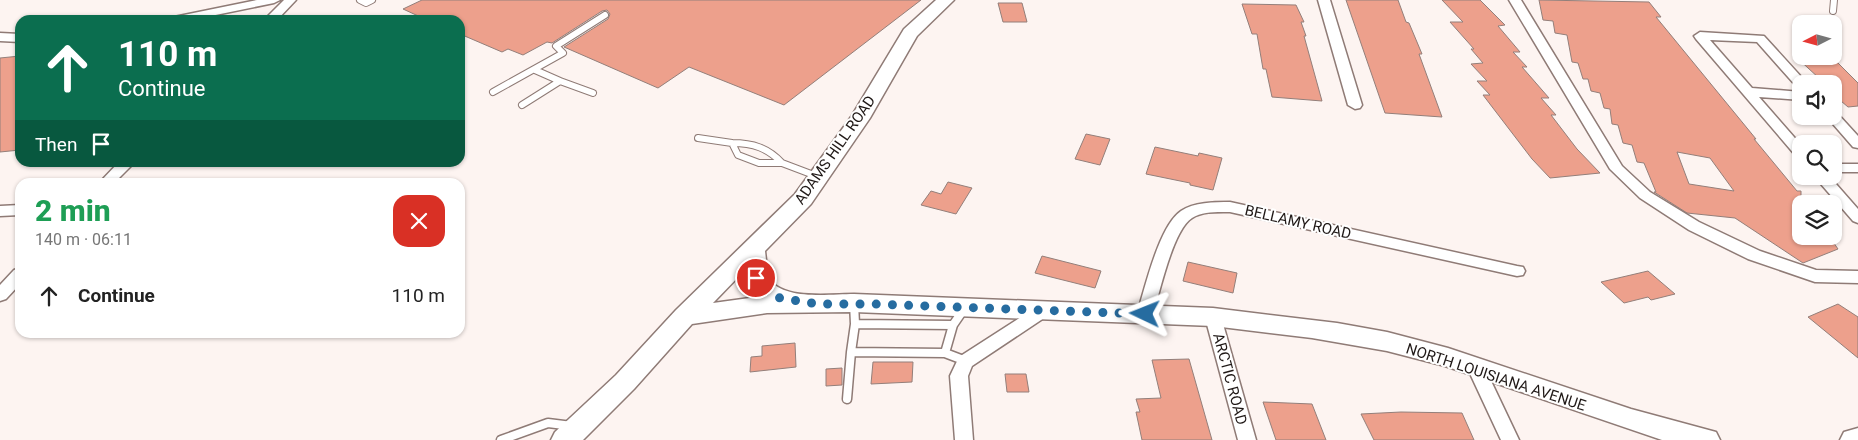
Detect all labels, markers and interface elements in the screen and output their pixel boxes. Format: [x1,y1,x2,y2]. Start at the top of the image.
north arrow [1792,15,1842,65]
map controls [1792,15,1842,245]
text: 110 m [118,34,217,75]
icon: ahead [35,35,100,100]
button: sound [1792,75,1842,125]
text: Continue [118,76,206,101]
street label: ADAMS HILL ROAD [791,92,879,208]
icon: arrive [87,130,115,158]
text: Then [35,133,77,156]
button: search [1792,135,1842,185]
text: 2 min [35,193,111,228]
button: close [393,195,445,247]
button: layers [1792,195,1842,245]
street label: BELLAMY ROAD [1243,201,1353,243]
text: 140 m · 06:11 [35,230,132,249]
pin [735,257,777,299]
icon: arrive [742,264,770,292]
icon: ahead [35,282,63,310]
text: Continue [78,284,155,307]
text: 110 m [392,284,445,307]
position arrow [1118,287,1170,339]
street label: ARCTIC ROAD [1209,331,1251,427]
street label: NORTH LOUISIANA AVENUE [1404,339,1589,415]

